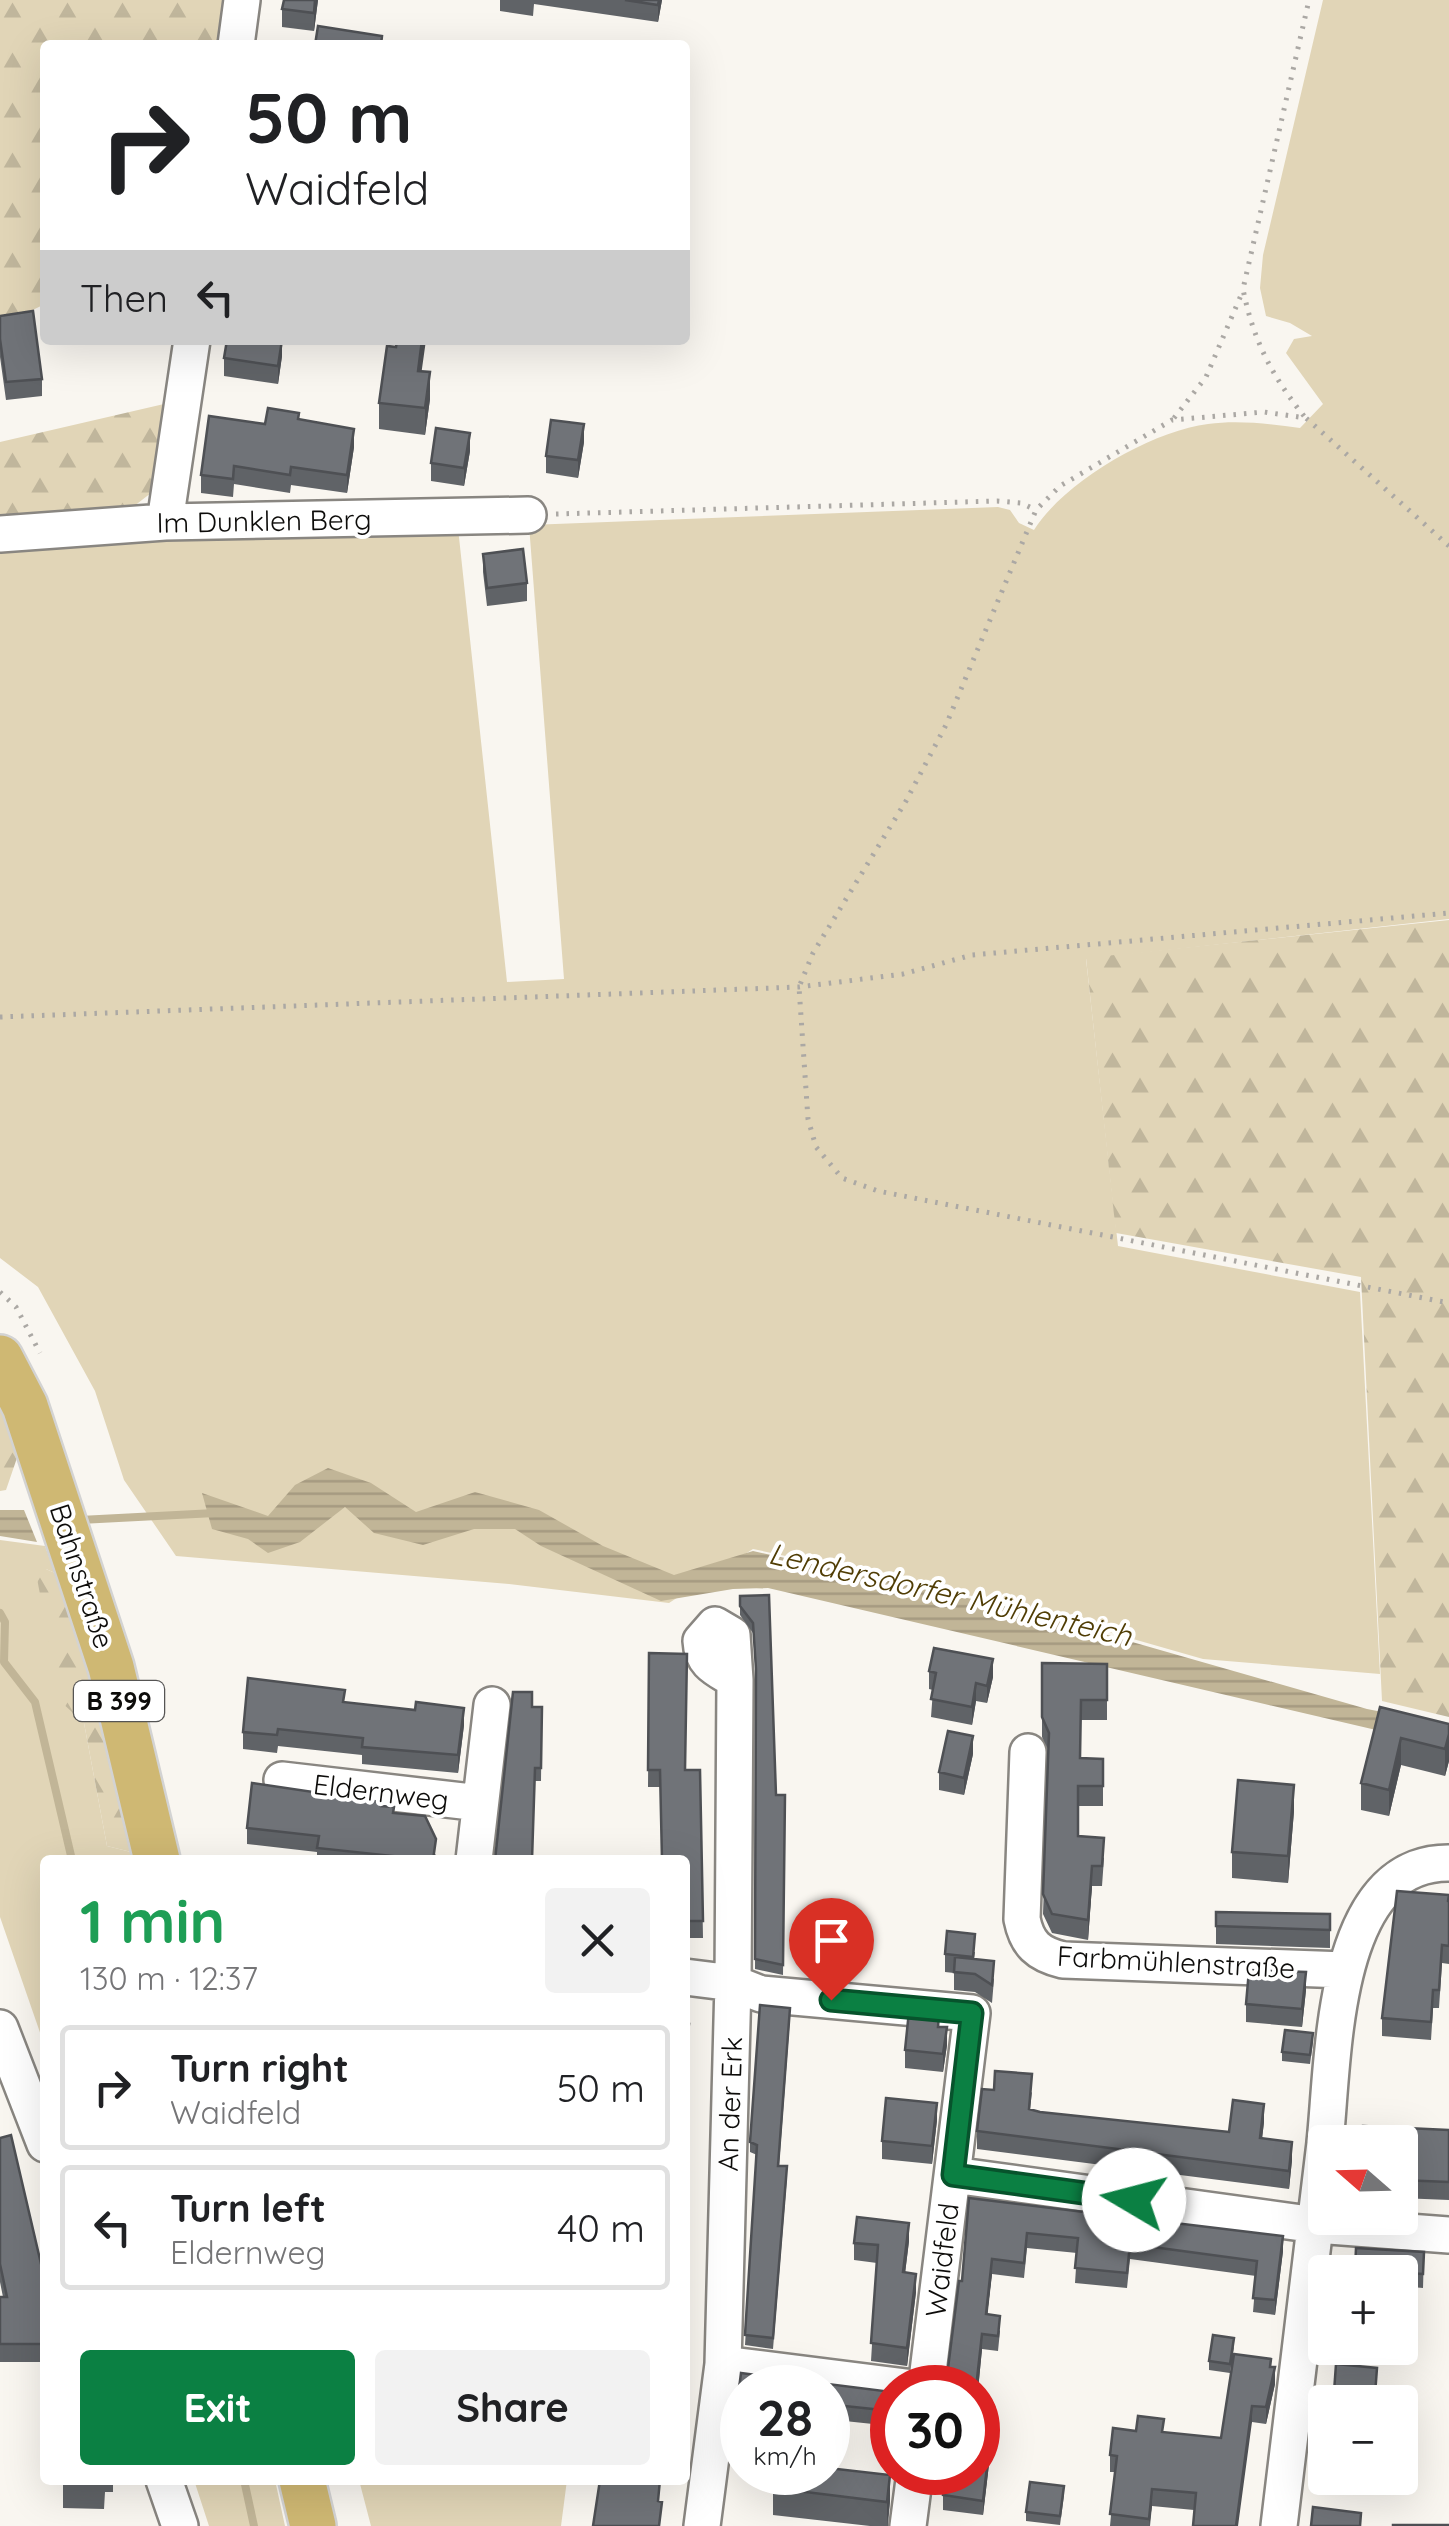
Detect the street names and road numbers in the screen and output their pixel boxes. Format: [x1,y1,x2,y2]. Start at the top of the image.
street label: Im Dunklen Berg [156,501,372,540]
street label: Bahnstraße [43,1499,122,1653]
road number: B 399 [74,1681,164,1721]
street label: Eldernweg [311,1766,451,1817]
street label: Farbmühlenstraße [1056,1938,1296,1985]
street label: An der Erk [710,2036,749,2172]
street label: Waidfeld [917,2201,966,2319]

